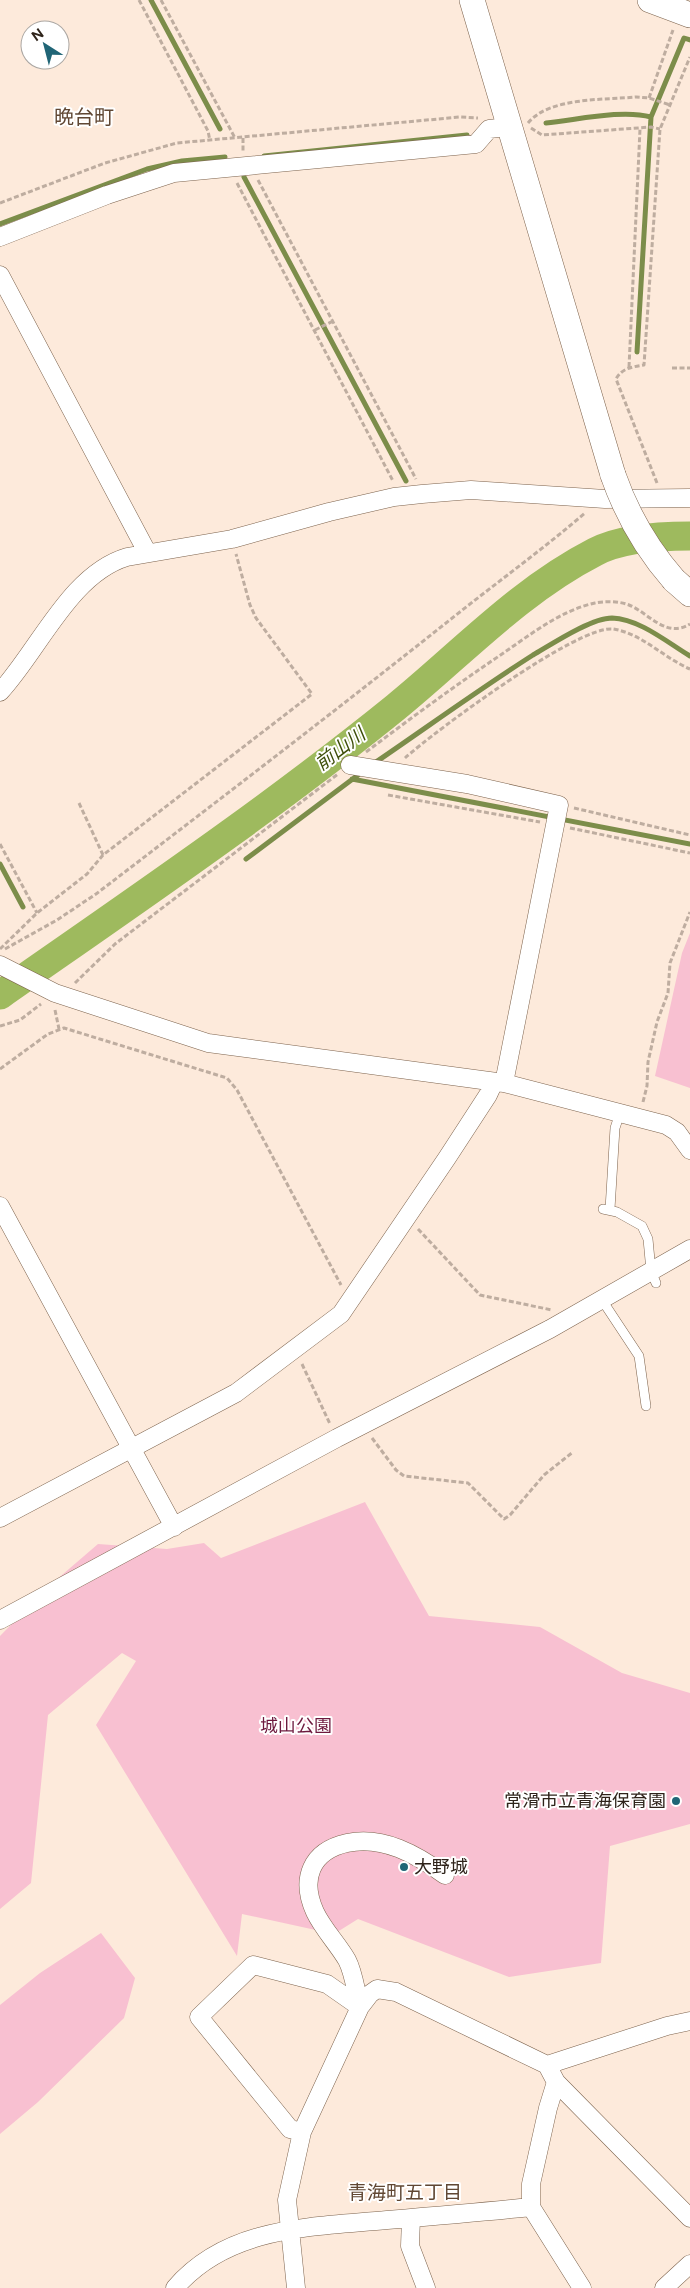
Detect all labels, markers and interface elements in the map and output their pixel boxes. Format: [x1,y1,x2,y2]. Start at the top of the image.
north arrow [20,20,70,70]
text: N [28,25,47,45]
district label: 晩台町 [54,105,114,129]
water label: 前山川 [310,721,371,775]
park label: 城山公園 [260,1715,332,1737]
place label: 常滑市立青海保育園 [504,1790,666,1812]
marker: 常滑市立青海保育園 [670,1795,682,1807]
place label: 大野城 [414,1856,468,1878]
marker: 大野城 [398,1861,410,1873]
district label: 青海町五丁目 [348,2181,462,2204]

